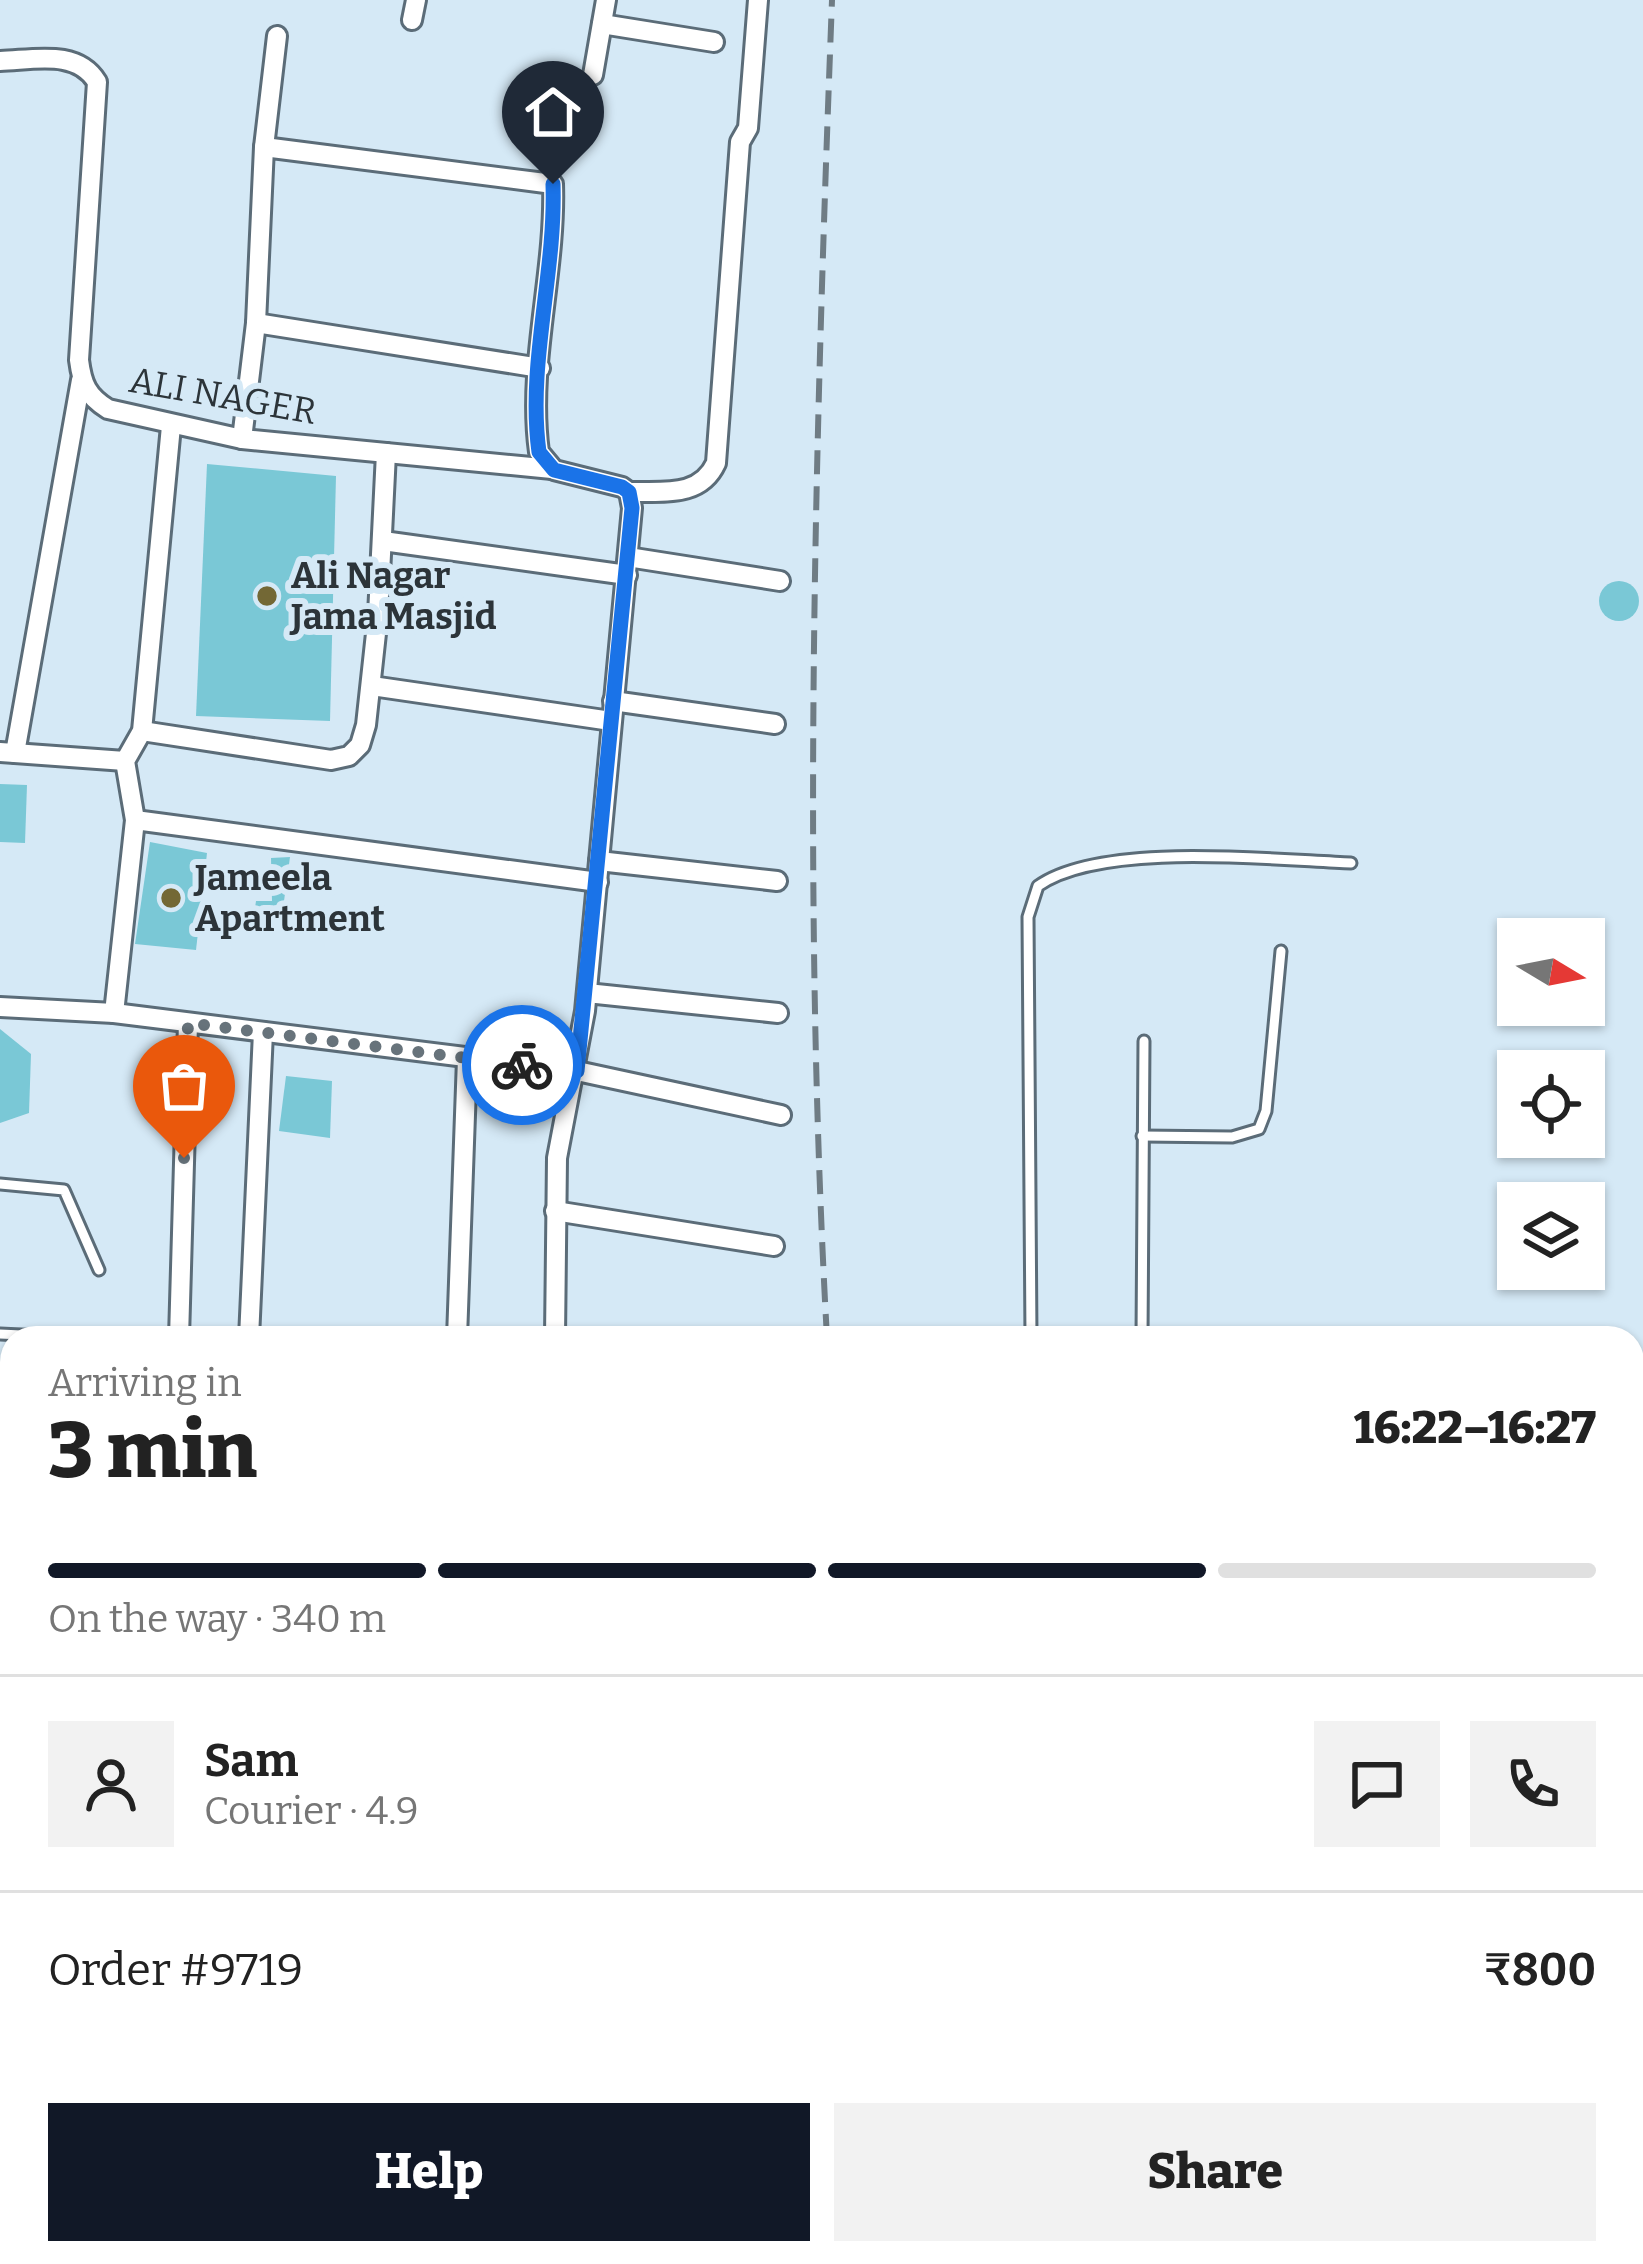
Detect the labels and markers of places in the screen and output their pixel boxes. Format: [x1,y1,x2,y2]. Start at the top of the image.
pin [502,61,604,184]
place label: Ali Nagar Jama Masjid [289,554,497,639]
marker: Ali Nagar Jama Masjid [254,583,280,609]
place label: Jameela Apartment [193,856,385,941]
marker: Jameela Apartment [158,885,184,911]
pin [133,1035,235,1158]

